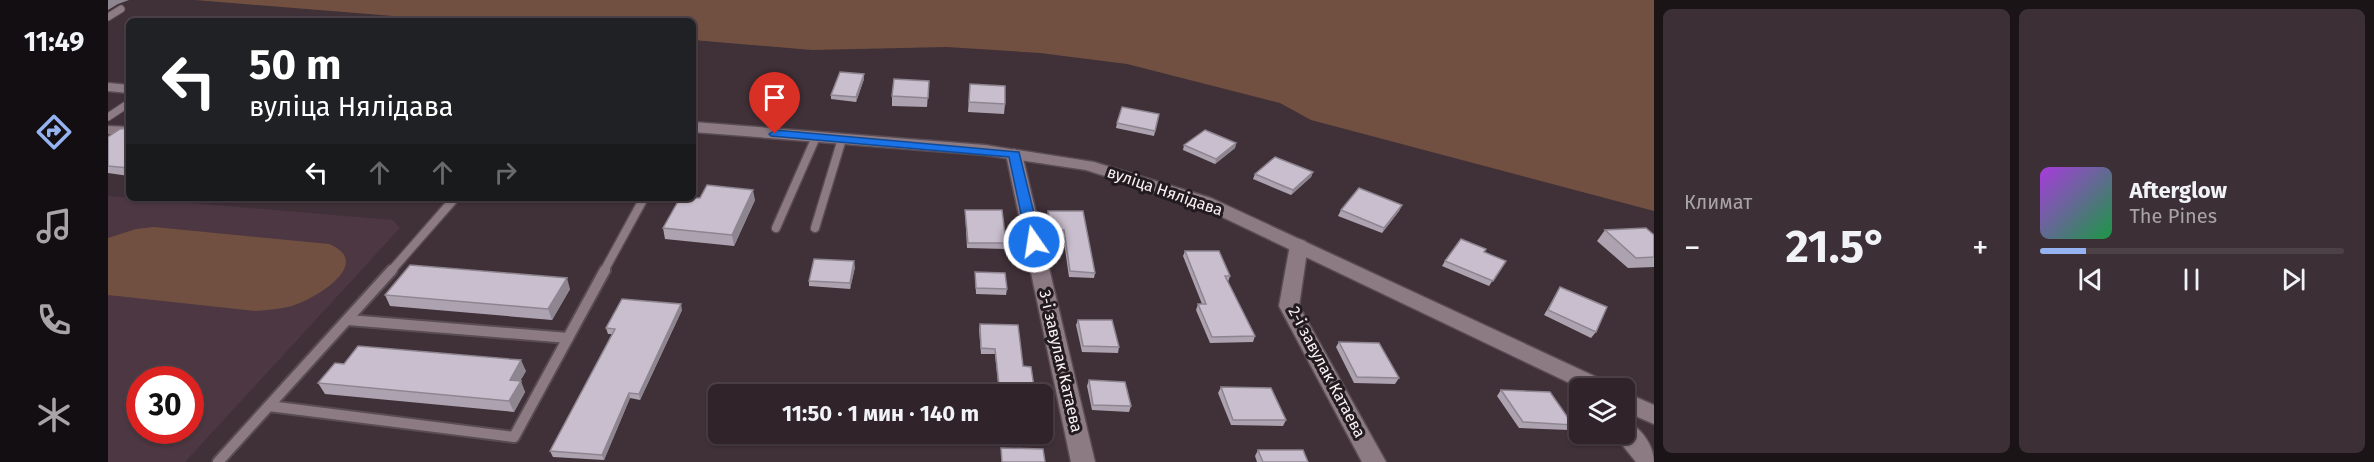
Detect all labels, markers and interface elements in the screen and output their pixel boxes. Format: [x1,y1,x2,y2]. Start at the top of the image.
text: 11:49 [24,26,84,58]
text: 50 m [249,40,342,90]
icon: left [150,42,228,120]
pin [749,72,800,134]
icon: arrive [758,81,791,114]
text: вуліца Нялідава [249,91,453,123]
icon: directions [33,111,75,153]
icon: left [300,156,333,189]
icon: ahead [363,156,396,189]
icon: ahead [426,156,459,189]
icon: right [489,156,522,189]
street label: вуліца Нялідава [1105,162,1225,220]
text: Afterglow [2130,177,2227,204]
text: Климат [1684,190,1752,214]
text: The Pines [2130,204,2217,228]
icon: music [33,205,75,247]
position arrow [1002,210,1066,274]
text: 21.5° [1786,220,1887,274]
text: − [1684,228,1701,268]
text: + [1972,228,1989,268]
icon: previous [2074,263,2107,296]
icon: pause [2175,263,2208,296]
icon: next [2277,263,2310,296]
street label: 3-і завулак Катаева [1035,288,1087,434]
icon: phone [33,299,75,341]
street label: 2-і завулак Катаева [1284,303,1370,441]
speed limit sign: 30 [126,366,204,444]
map controls [1569,378,1635,444]
button: layers [1569,378,1635,444]
icon: climate [33,394,75,436]
text: 11:50 · 1 мин · 140 m [782,400,979,427]

